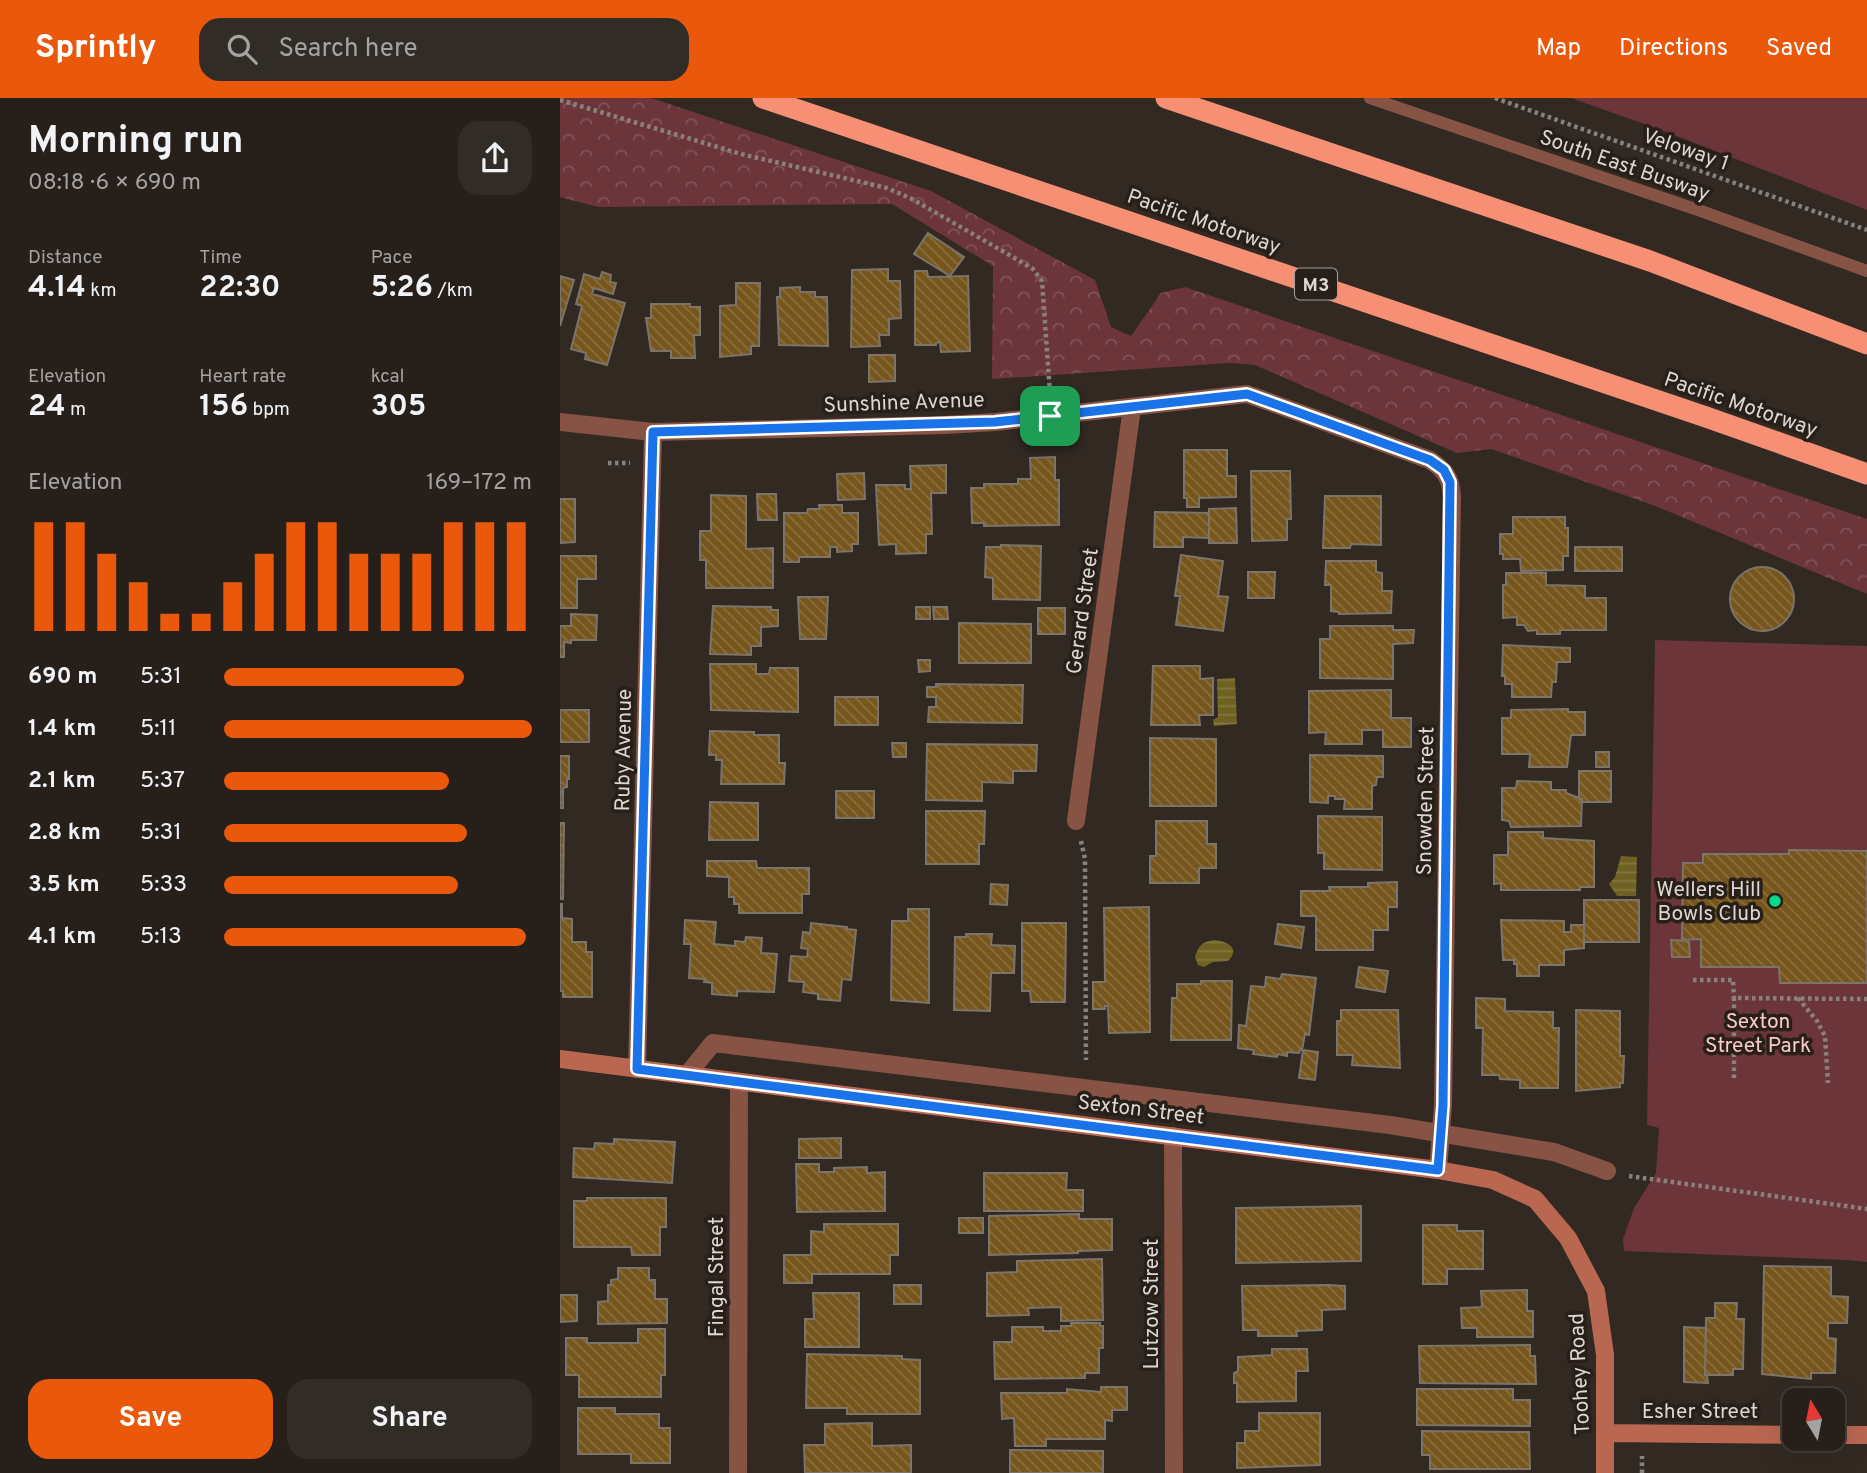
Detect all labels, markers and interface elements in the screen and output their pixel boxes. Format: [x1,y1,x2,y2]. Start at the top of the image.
search box [199,18,689,81]
text: Sprintly [35,28,157,70]
icon: search [223,30,261,68]
text: Search here [279,33,418,66]
text: Map [1536,34,1581,64]
text: Directions [1619,34,1728,64]
text: Saved [1766,34,1832,64]
text: Morning run [28,118,244,167]
button: share [458,121,532,195]
street label: Veloway 1 [1639,123,1732,178]
street label: South East Busway [1536,125,1713,208]
text: 08:18 · 6 × 690 m [28,169,201,198]
street label: Pacific Motorway [1123,183,1284,261]
text: Distance [28,246,103,270]
text: Time [199,246,242,270]
text: Pace [371,246,412,270]
road number: M3 [1295,268,1337,300]
text: 4.14 [28,270,86,307]
text: 22:30 [199,270,281,307]
text: 5:26 [371,270,433,307]
text: km [86,279,117,303]
text: /km [433,279,473,303]
text: Elevation [28,365,106,389]
text: Heart rate [199,365,286,389]
text: kcal [371,365,404,389]
street label: Pacific Motorway [1660,366,1821,444]
pin [1020,386,1080,446]
street label: Sunshine Avenue [823,387,985,420]
text: 24 [28,389,66,426]
text: 156 [199,389,248,426]
text: 305 [371,389,426,426]
icon: arrive [1031,397,1069,435]
text: m [66,398,86,422]
text: bpm [248,398,290,422]
text: Elevation [28,469,123,498]
text: 169–172 m [426,469,532,498]
street label: Gerard Street [1061,546,1106,676]
text: 690 m [28,663,97,692]
text: 5:31 [140,663,182,692]
street label: Ruby Avenue [610,689,639,812]
text: 1.4 km [28,715,96,744]
text: 5:11 [140,715,177,744]
street label: Snowden Street [1412,726,1441,876]
text: 2.1 km [28,767,96,796]
text: 5:37 [140,767,185,796]
text: 2.8 km [28,819,101,848]
text: 5:31 [140,819,182,848]
text: 3.5 km [28,871,100,900]
text: 5:33 [140,871,187,900]
place label: Wellers Hill Bowls Club [1656,877,1761,928]
marker: Wellers Hill Bowls Club [1767,893,1783,909]
text: 4.1 km [28,923,96,952]
text: 5:13 [140,923,182,952]
park label: Sexton Street Park [1705,1009,1811,1060]
street label: Sexton Street [1076,1089,1206,1132]
street label: Fingal Street [704,1217,731,1337]
street label: Lutzow Street [1139,1239,1166,1369]
street label: Toohey Road [1564,1312,1597,1435]
button: Save [28,1379,273,1459]
button: Share [287,1379,532,1459]
north arrow [1782,1388,1844,1451]
map controls [1782,1388,1845,1451]
street label: Esher Street [1642,1399,1758,1426]

